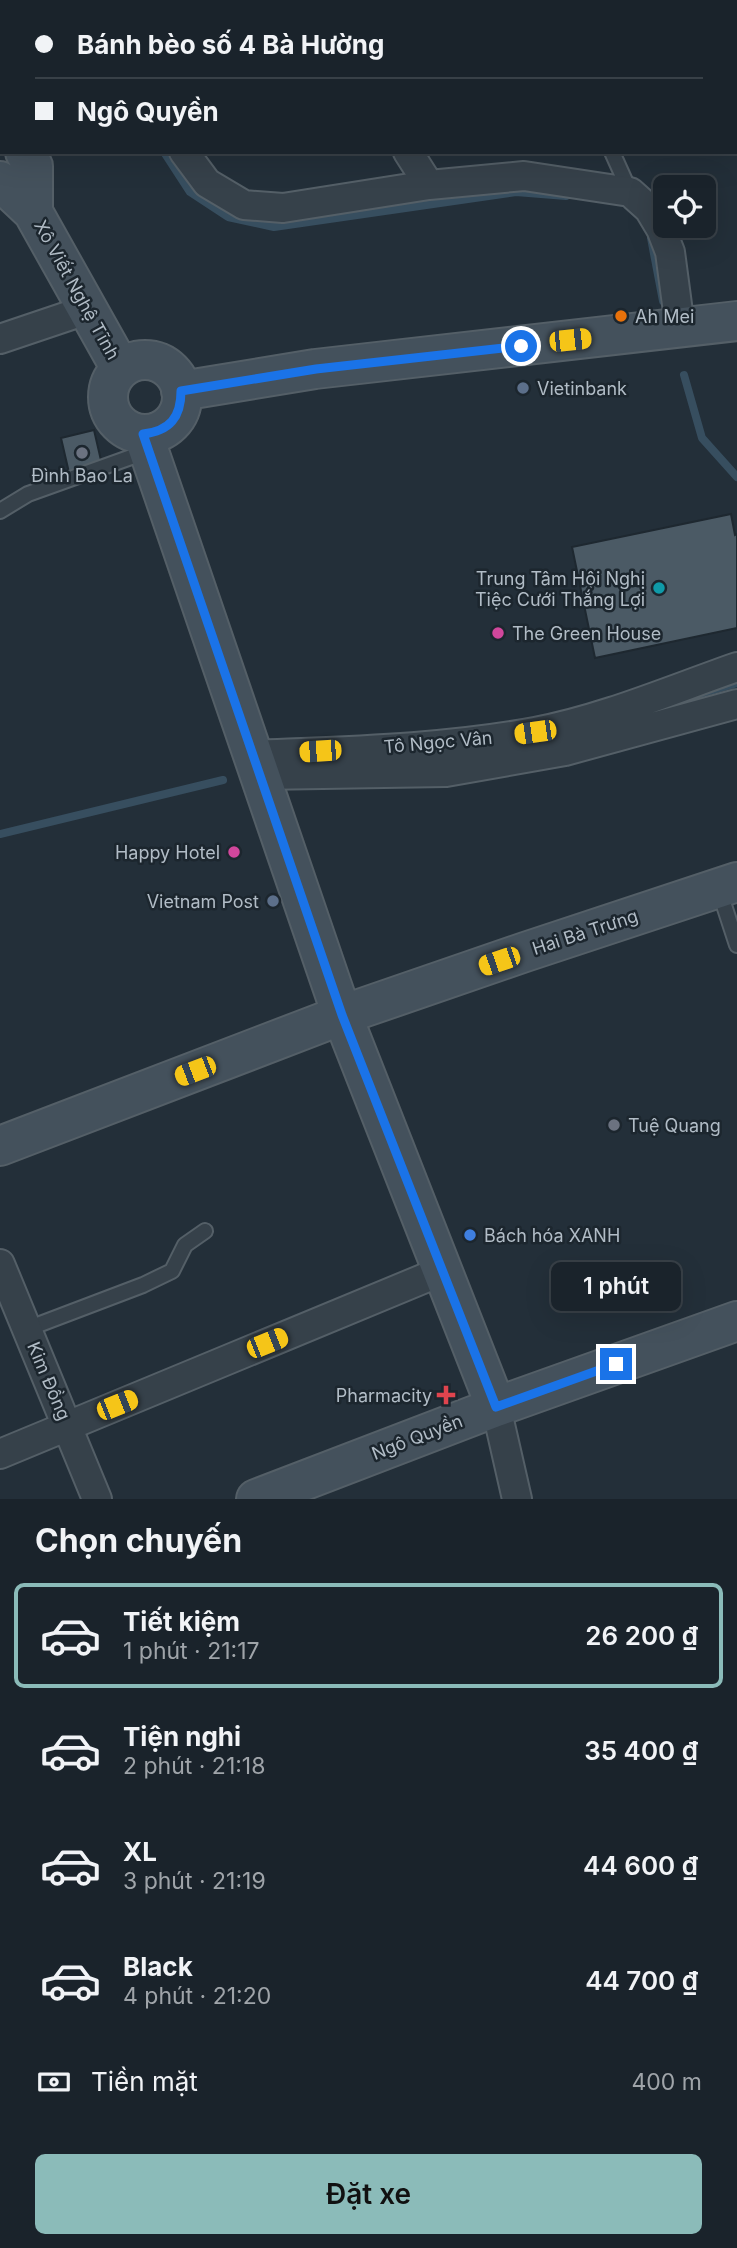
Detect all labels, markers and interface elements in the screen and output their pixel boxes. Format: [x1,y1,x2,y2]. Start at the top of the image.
text: Bánh bèo số 4 Bà Hường [77,29,384,60]
text: Ngô Quyền [77,96,219,127]
map controls [653,175,716,238]
button: locate [653,175,716,238]
street label: Xô Viết Nghệ Tĩnh [30,217,124,363]
place label: Ah Mei [635,306,694,327]
marker: Ah Mei [613,308,629,324]
car [549,327,592,353]
route start [505,330,537,362]
place label: Vietinbank [537,378,627,399]
marker: Vietinbank [515,380,531,396]
marker: Đình Bao La [74,445,90,461]
place label: Đình Bao La [31,465,133,486]
place label: Trung Tâm Hội Nghị Tiệc Cưới Thắng Lợi [475,568,645,610]
marker: Trung Tâm Hội Nghị Tiệc Cưới Thắng Lợi [651,580,667,596]
place label: The Green House [512,623,661,644]
marker: The Green House [490,625,506,641]
car [513,719,558,745]
street label: Tô Ngọc Vân [383,727,493,757]
car [299,739,342,763]
place label: Happy Hotel [115,842,220,863]
marker: Happy Hotel [226,844,242,860]
place label: Vietnam Post [147,891,259,912]
marker: Vietnam Post [265,893,281,909]
street label: Hai Bà Trưng [529,905,641,959]
car [476,944,523,978]
car [172,1054,219,1088]
place label: Tuệ Quang [628,1115,721,1136]
marker: Tuệ Quang [606,1117,622,1133]
place label: Bách hóa XANH [484,1225,620,1246]
marker: Bách hóa XANH [462,1227,478,1243]
callout: 1 phút [551,1262,681,1312]
text: 1 phút [583,1272,649,1300]
car [244,1325,291,1361]
street label: Kim Đồng [23,1339,75,1423]
route end [600,1348,632,1380]
place label: Pharmacity [336,1385,432,1406]
car [94,1387,141,1423]
marker: Pharmacity [438,1387,454,1403]
street label: Ngô Quyền [369,1410,465,1464]
text: Chọn chuyến [35,1521,242,1560]
icon: car [39,1604,102,1667]
text: Tiết kiệm [123,1606,240,1637]
text: 26 200 ₫ [585,1620,698,1651]
text: 1 phút · 21:17 [123,1637,260,1665]
icon: car [39,1719,102,1782]
text: Tiện nghi [123,1721,241,1752]
text: 35 400 ₫ [584,1735,698,1766]
text: 2 phút · 21:18 [123,1752,265,1780]
icon: car [39,1834,102,1897]
text: XL [123,1836,157,1867]
text: 44 600 ₫ [583,1850,698,1881]
text: 3 phút · 21:19 [123,1867,266,1895]
icon: car [39,1949,102,2012]
text: Black [123,1951,193,1982]
text: 44 700 ₫ [585,1965,698,1996]
text: 4 phút · 21:20 [123,1982,271,2010]
icon: cash [35,2063,73,2101]
text: Tiền mặt [91,2066,198,2097]
text: 400 m [632,2068,702,2096]
button: Đặt xe [35,2154,702,2234]

